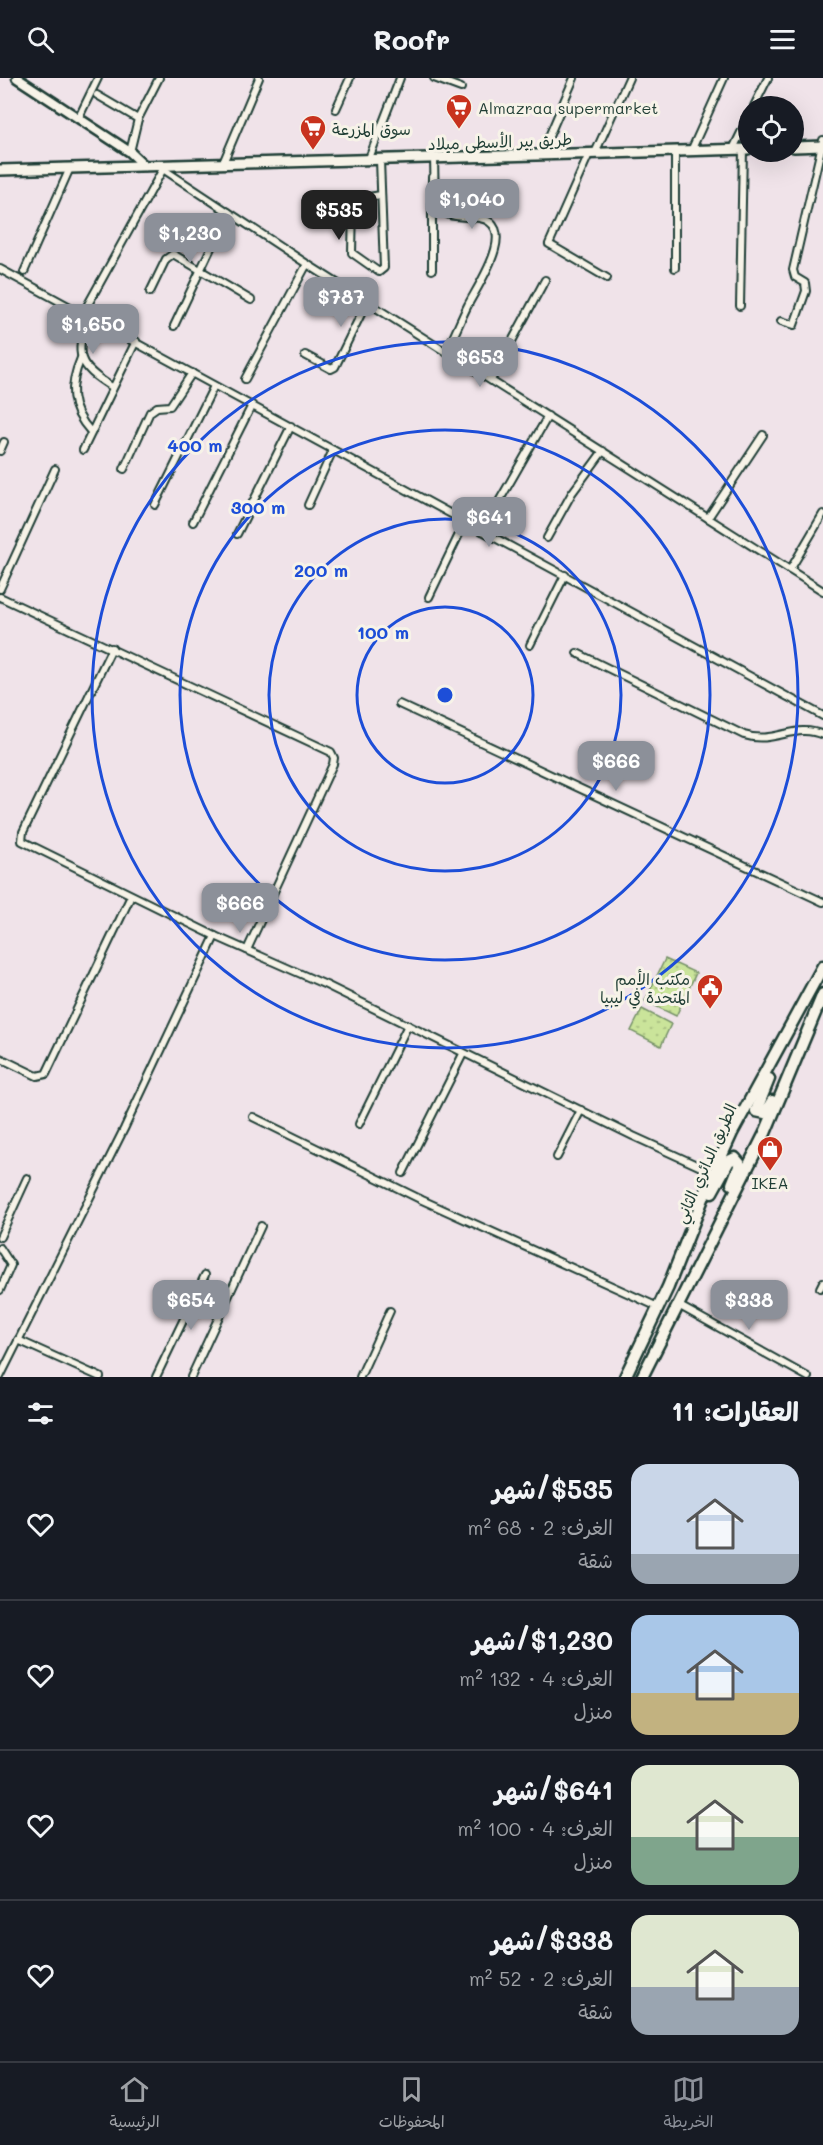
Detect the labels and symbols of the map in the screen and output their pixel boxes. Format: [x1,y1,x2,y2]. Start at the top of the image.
supermarket icon: Almazraa supermarket [444,92,474,130]
place label: Almazraa supermarket [478,97,658,118]
supermarket icon: سوق المزرعة [298,113,328,151]
place label: سوق المزرعة [332,118,411,140]
street label: طريق بير الأسطى ميلاد [427,128,573,155]
pin: $1,040 [423,179,521,230]
pin: $535 [303,190,375,241]
pin: $1,230 [141,213,239,264]
pin: $787 [305,277,377,328]
pin: $1,650 [44,304,142,355]
pin: $653 [444,337,516,388]
text: 400 m [167,433,223,457]
text: 300 m [231,495,285,519]
pin: $641 [453,497,525,548]
text: 200 m [294,558,348,582]
text: 100 m [357,620,409,644]
centre of rings [435,685,455,705]
pin: $666 [580,741,652,792]
pin: $666 [204,883,276,934]
place label: مكتب الأمم المتحدة في ليبيا [600,968,690,1009]
public building icon: مكتب الأمم المتحدة في ليبيا [695,972,725,1010]
street label: الطريق الدائري الثاني [669,1100,745,1228]
shop icon: IKEA [755,1134,785,1172]
place label: IKEA [752,1172,788,1193]
pin: $654 [155,1280,227,1331]
pin: $338 [713,1280,785,1331]

